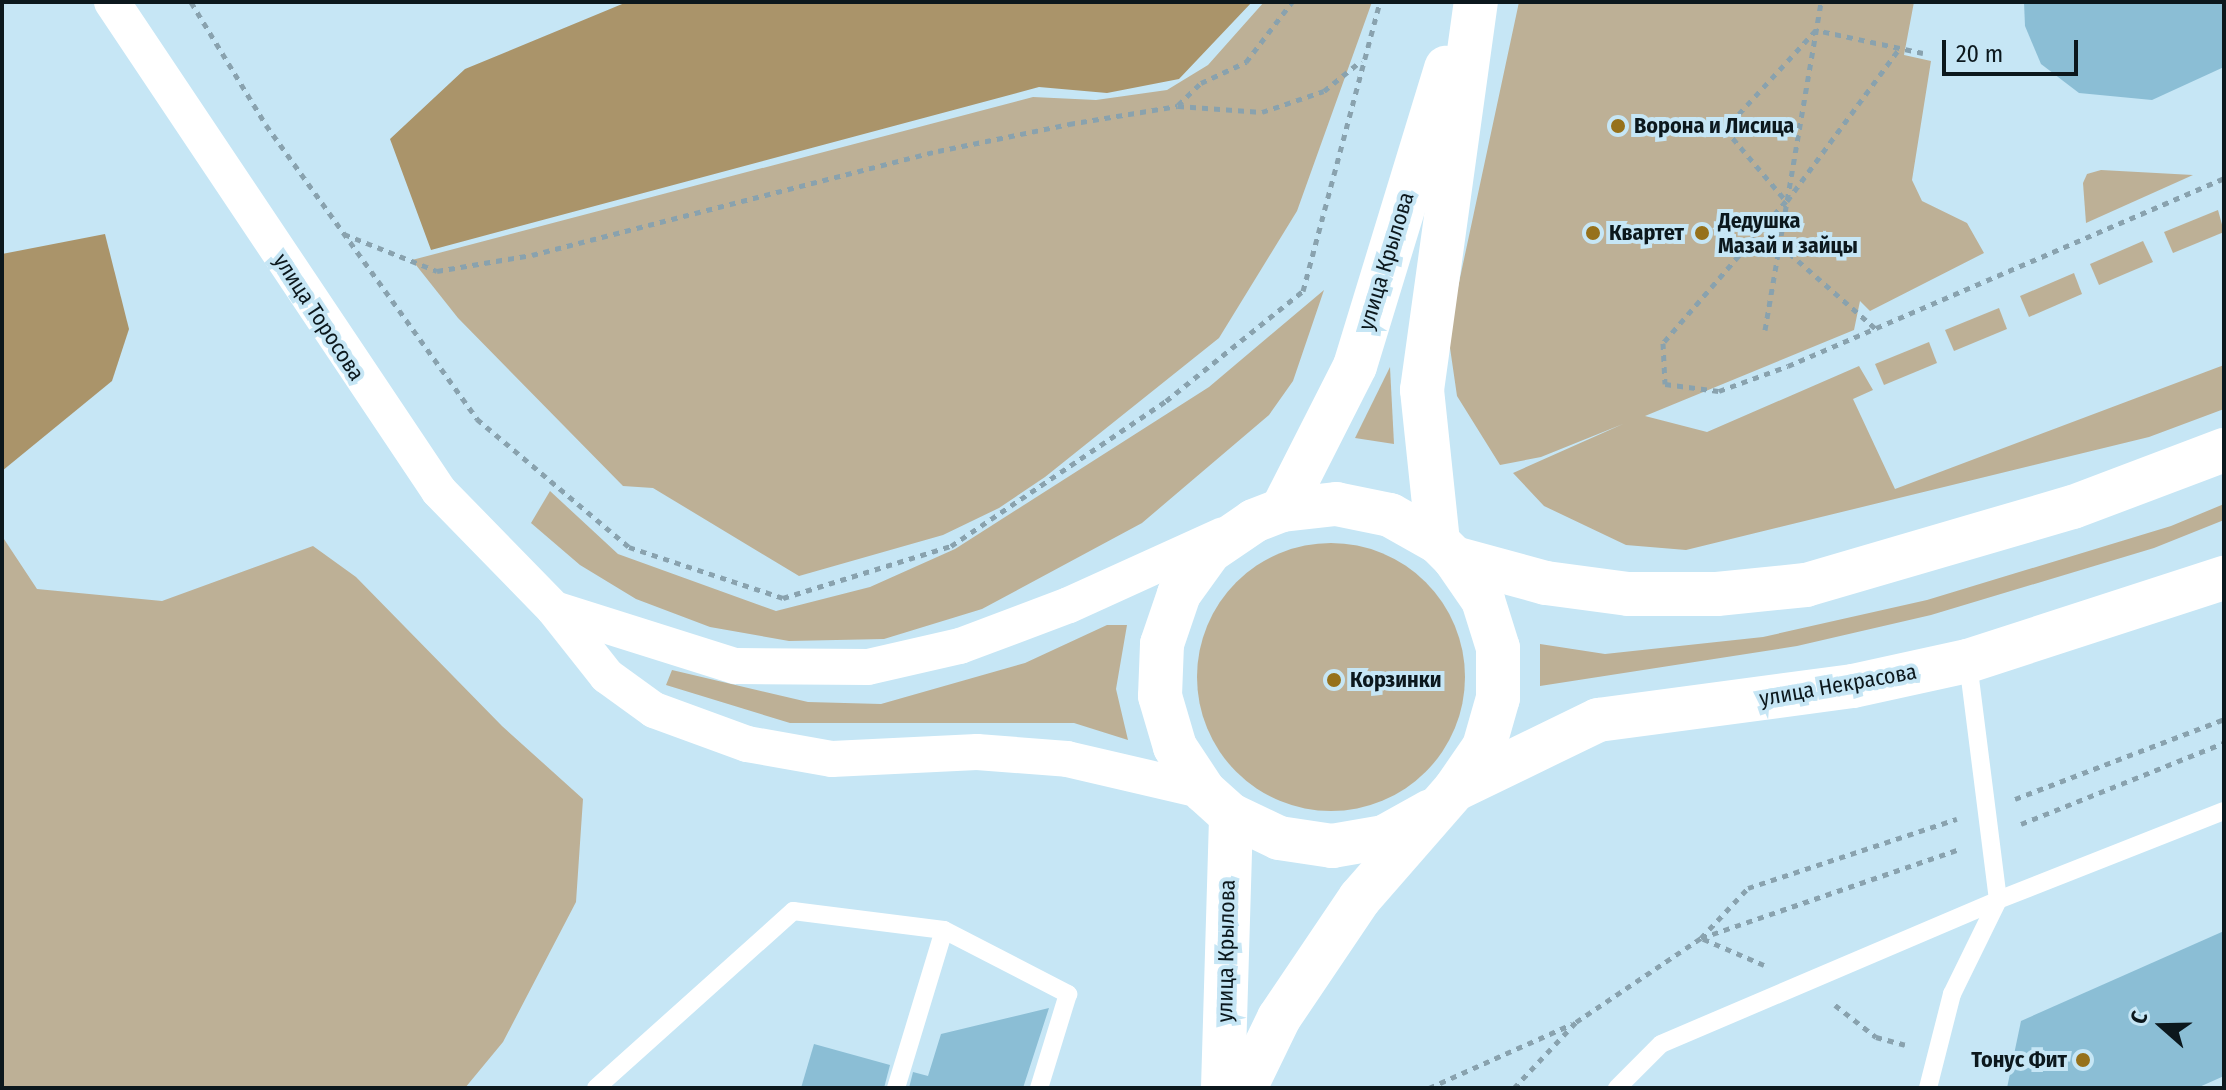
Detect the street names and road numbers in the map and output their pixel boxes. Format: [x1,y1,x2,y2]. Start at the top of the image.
street label: улица Крылова [1352,189,1420,333]
street label: улица Торосова [268,248,370,386]
street label: улица Некрасова [1757,658,1919,712]
street label: улица Крылова [1212,879,1240,1023]

